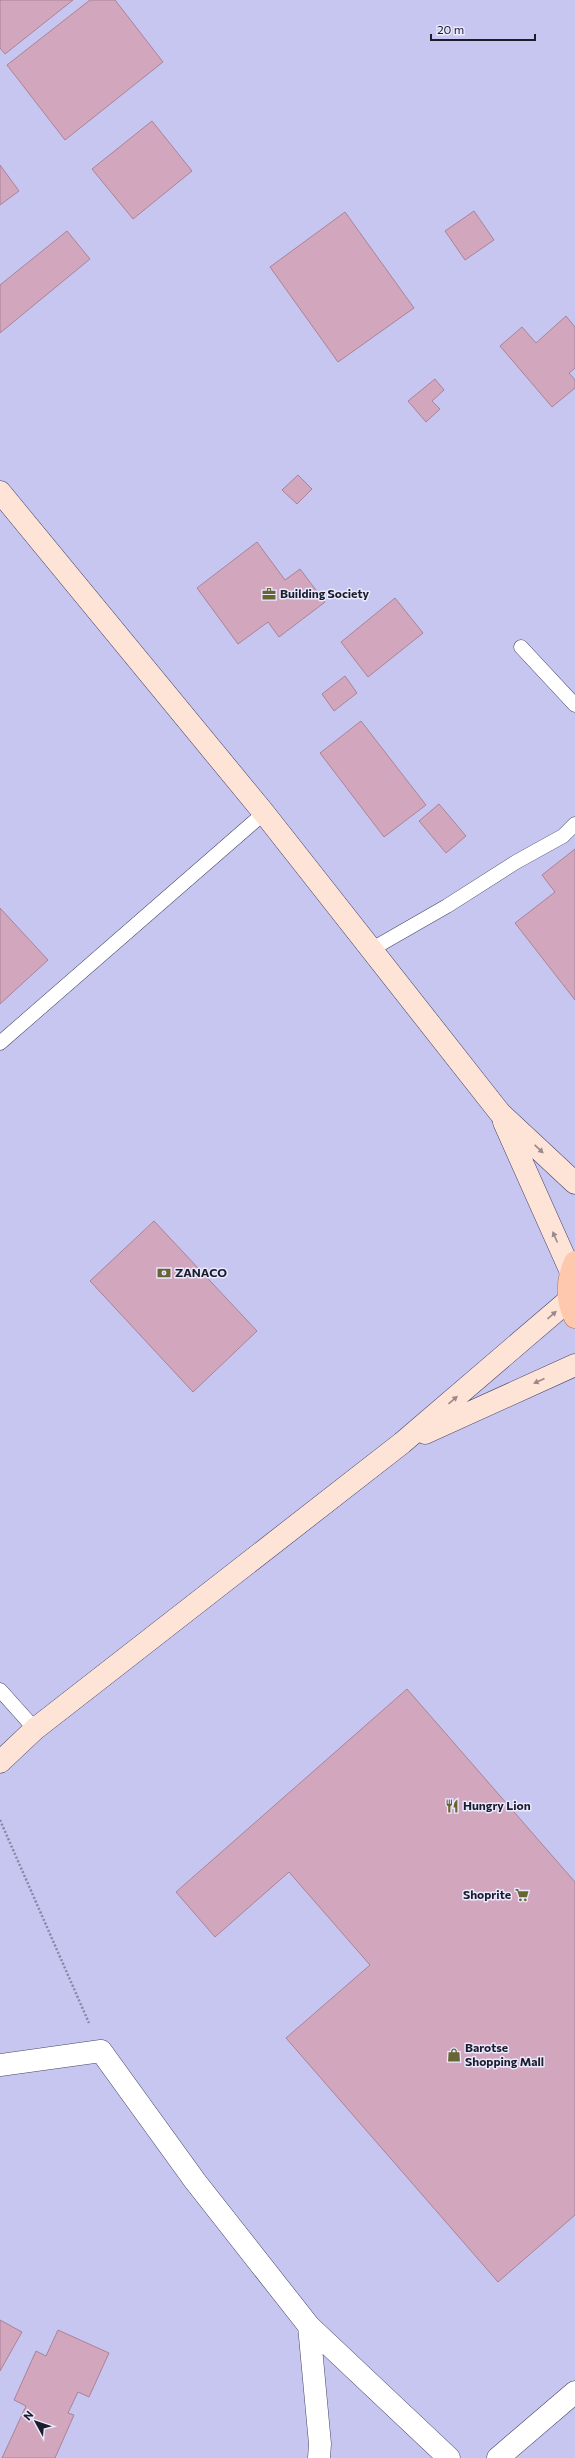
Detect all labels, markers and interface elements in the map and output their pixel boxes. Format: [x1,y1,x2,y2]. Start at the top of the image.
scale bar [431,16,535,42]
text: 20 m [437,22,464,36]
office icon: Building Society [261,586,277,602]
place label: Building Society [280,586,369,600]
one-way arrow [534,1144,544,1154]
one-way arrow [552,1231,558,1242]
bank icon: ZANACO [156,1265,172,1281]
place label: ZANACO [175,1265,227,1279]
one-way arrow [546,1311,557,1320]
one-way arrow [534,1378,545,1384]
one-way arrow [447,1395,458,1404]
restaurant icon: Hungry Lion [444,1798,460,1814]
place label: Hungry Lion [463,1798,531,1812]
place label: Shoprite [463,1887,511,1901]
supermarket icon: Shoprite [514,1887,530,1903]
place label: Barotse Shopping Mall [465,2040,544,2068]
shop icon: Barotse Shopping Mall [446,2047,462,2063]
north arrow [16,2402,56,2442]
text: N [20,2408,36,2423]

